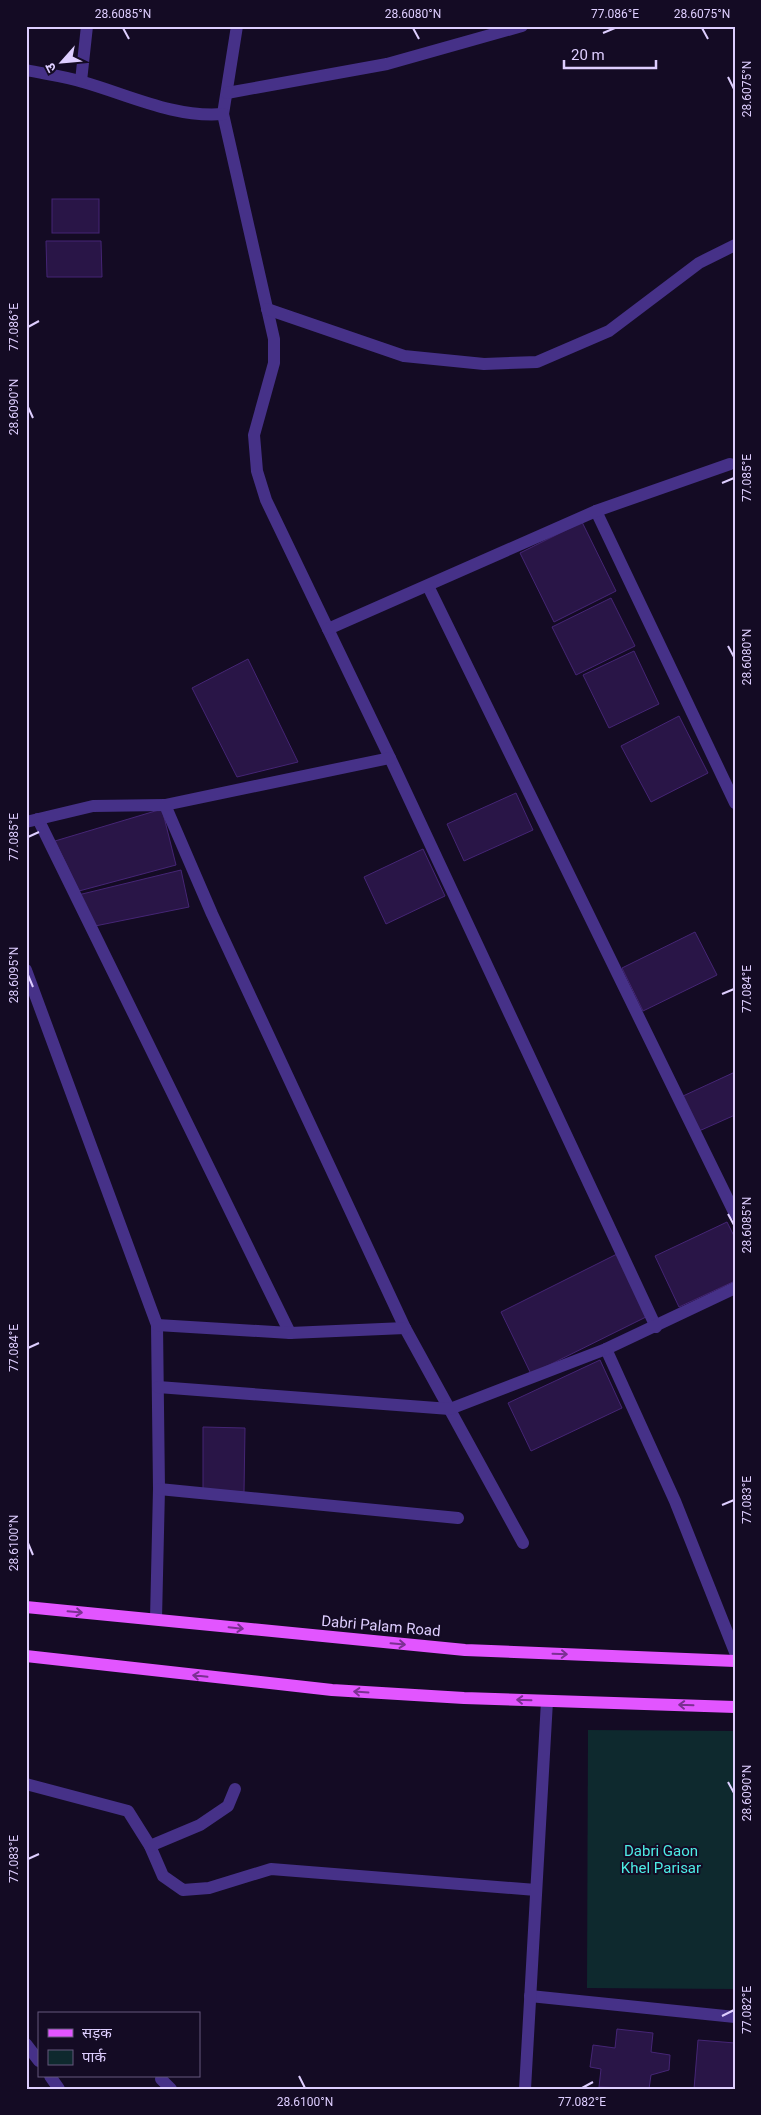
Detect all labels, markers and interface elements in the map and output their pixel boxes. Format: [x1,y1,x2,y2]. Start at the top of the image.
text: 28.6085°N [95,7,151,21]
text: 28.6080°N [385,7,441,21]
text: 77.086°E [591,7,639,21]
text: 28.6075°N [674,7,730,21]
north arrow [38,38,88,88]
scale bar [564,38,656,70]
text: 20 m [571,46,605,64]
text: उ [41,60,59,75]
text: 28.6075°N [740,61,754,117]
text: 77.086°E [7,303,21,351]
text: 28.6090°N [7,379,21,435]
text: 77.085°E [740,454,754,502]
text: 28.6080°N [740,629,754,685]
text: 77.085°E [7,813,21,861]
text: 28.6095°N [7,947,21,1003]
text: 77.084°E [740,965,754,1013]
text: 28.6085°N [740,1197,754,1253]
text: 77.084°E [7,1324,21,1372]
text: 77.083°E [740,1476,754,1524]
text: 28.6100°N [7,1515,21,1571]
one-way arrow [67,1607,83,1616]
street label: Dabri Palam Road [321,1612,441,1640]
one-way arrow [228,1623,244,1633]
one-way arrow [390,1639,406,1649]
one-way arrow [552,1649,568,1658]
one-way arrow [192,1671,208,1680]
one-way arrow [354,1687,370,1697]
one-way arrow [516,1696,532,1705]
one-way arrow [678,1701,694,1710]
text: 28.6090°N [740,1765,754,1821]
text: 77.083°E [7,1835,21,1883]
park label: Dabri Gaon Khel Parisar [621,1842,701,1877]
text: 77.082°E [740,1986,754,2034]
legend [38,2012,200,2078]
text: सड़क [82,2024,112,2042]
text: पार्क [82,2048,106,2066]
text: 28.6100°N [277,2095,333,2109]
text: 77.082°E [558,2095,606,2109]

